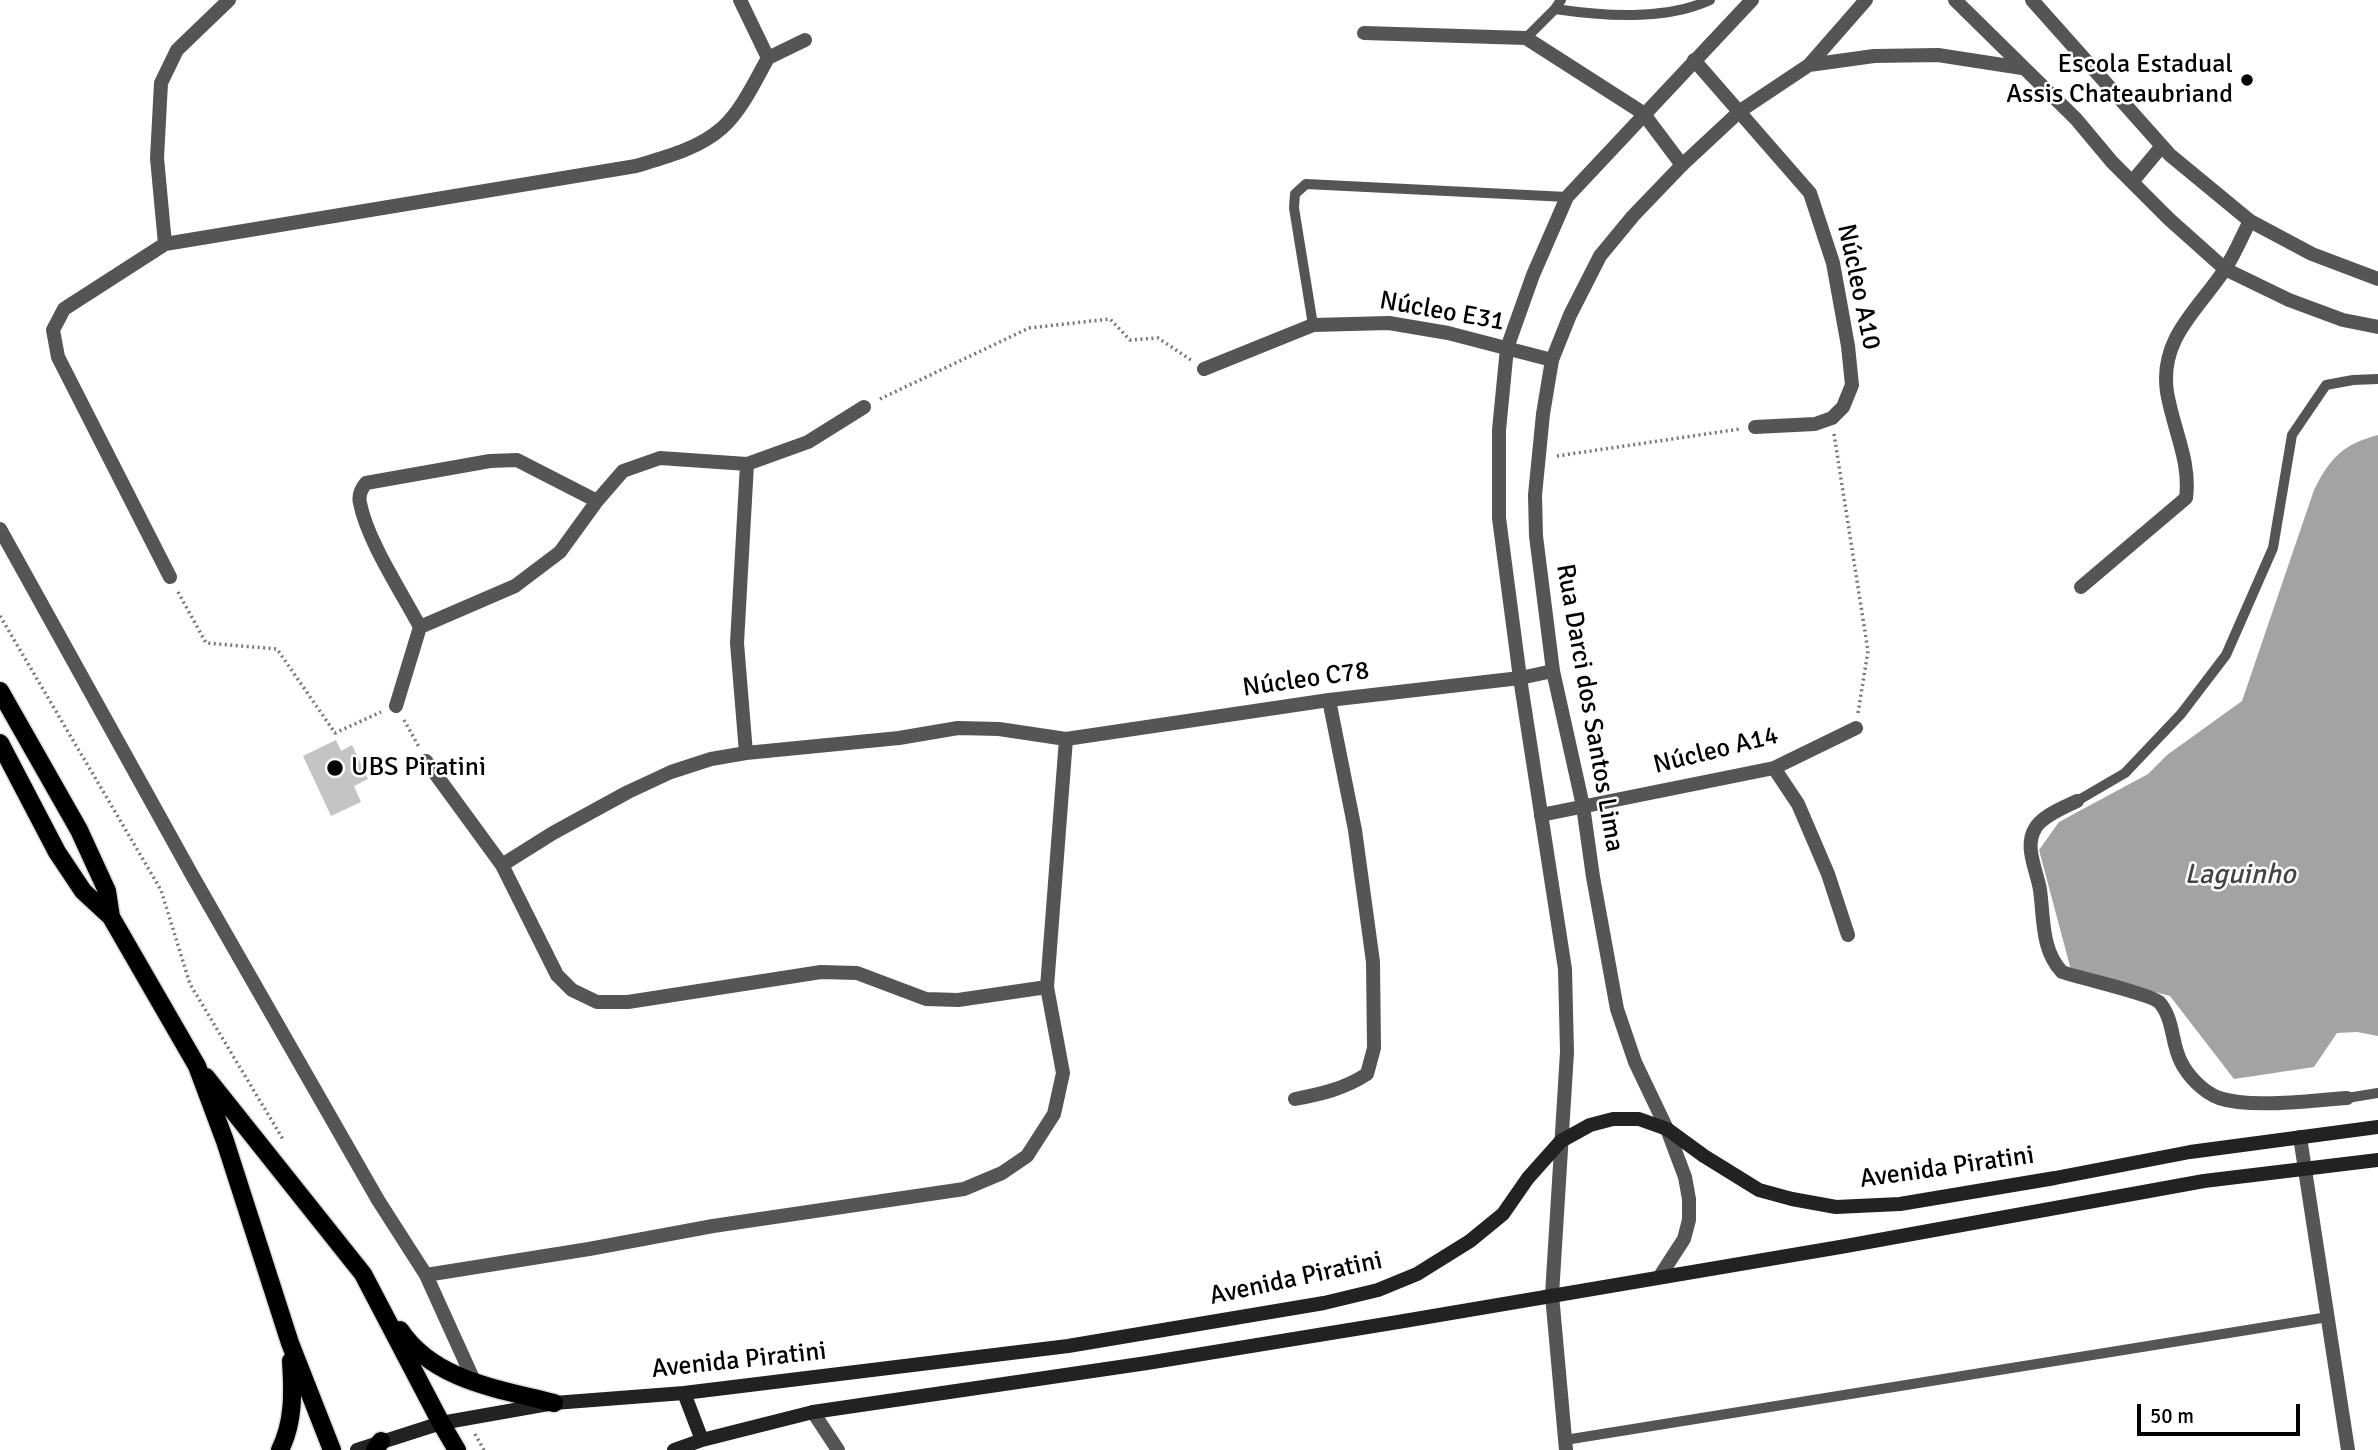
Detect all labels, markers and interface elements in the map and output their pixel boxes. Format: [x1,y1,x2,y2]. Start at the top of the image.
place label: Escola Estadual Assis Chateaubriand [2006,49,2233,110]
marker: Escola Estadual Assis Chateaubriand [2239,72,2255,88]
street label: Núcleo A10 [1829,221,1887,353]
street label: Núcleo E31 [1377,286,1507,338]
street label: Rua Darci dos Santos Lima [1548,561,1630,855]
street label: Núcleo C78 [1241,656,1371,704]
street label: Núcleo A14 [1650,720,1782,782]
place label: UBS Piratini [351,752,486,784]
marker: UBS Piratini [325,758,345,778]
water label: Laguinho [2184,859,2296,893]
street label: Avenida Piratini [1858,1140,2036,1196]
street label: Avenida Piratini [1207,1245,1385,1313]
street label: Avenida Piratini [650,1336,828,1386]
scale bar [2140,1390,2303,1434]
text: 50 m [2150,1403,2194,1429]

